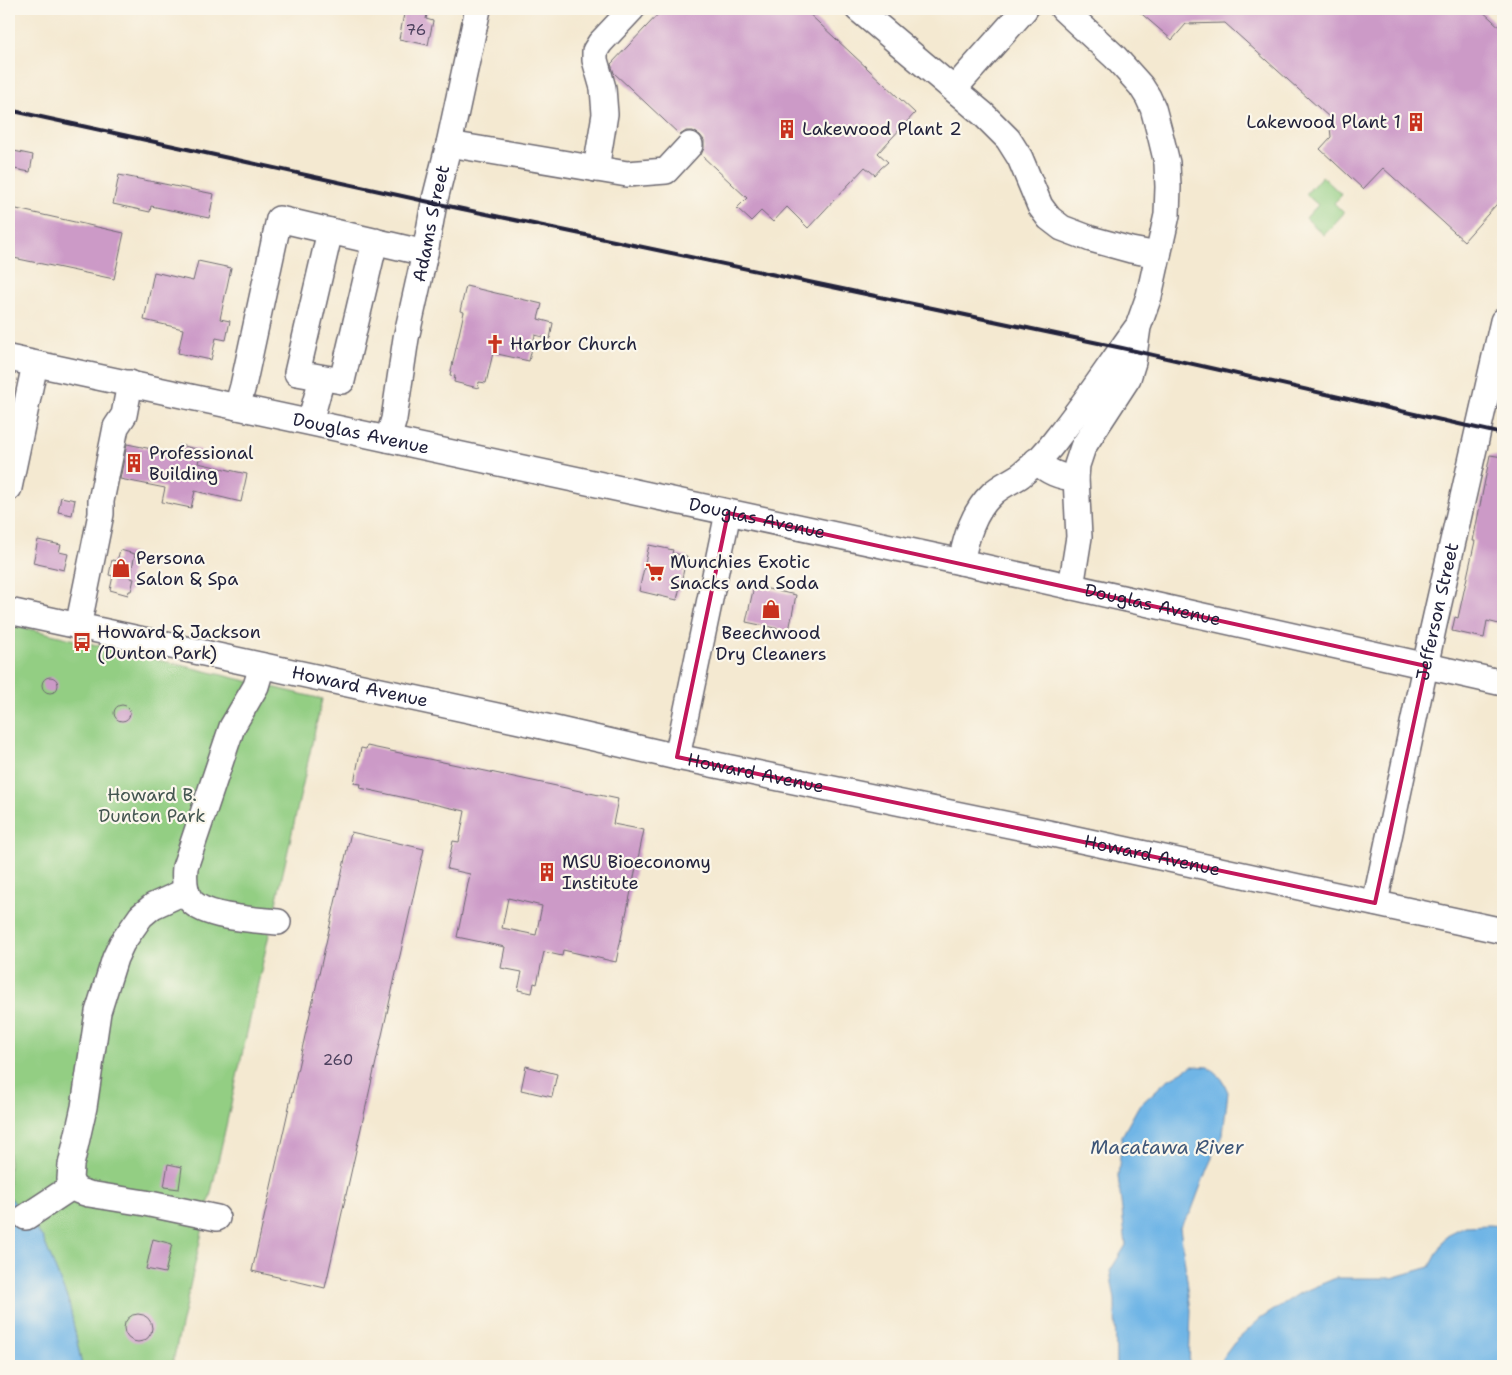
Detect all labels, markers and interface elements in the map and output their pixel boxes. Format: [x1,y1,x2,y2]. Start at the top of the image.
house number: 76 [406,20,426,40]
place label: Lakewood Plant 1 [1246,110,1401,134]
building icon: Lakewood Plant 1 [1405,111,1427,133]
place label: Lakewood Plant 2 [802,117,962,141]
building icon: Lakewood Plant 2 [776,118,798,140]
street label: Adams Street [407,162,455,284]
place label: Harbor Church [510,332,637,356]
church icon: Harbor Church [484,333,506,355]
street label: Douglas Avenue [290,407,432,460]
place label: Professional Building [149,441,254,486]
building icon: Professional Building [123,452,145,474]
street label: Douglas Avenue [686,492,828,545]
street label: Jefferson Street [1410,540,1464,683]
place label: Persona Salon & Spa [136,546,238,591]
place label: Munchies Exotic Snacks and Soda [670,550,819,595]
shop icon: Persona Salon & Spa [110,557,132,579]
supermarket icon: Munchies Exotic Snacks and Soda [644,561,666,583]
street label: Douglas Avenue [1082,578,1223,632]
shop icon: Beechwood Dry Cleaners [760,598,782,620]
place label: Howard & Jackson (Dunton Park) [97,620,261,665]
place label: Beechwood Dry Cleaners [715,621,827,666]
bus stop icon: Howard & Jackson (Dunton Park) [71,631,93,653]
street label: Howard Avenue [290,660,430,713]
street label: Howard Avenue [685,747,826,799]
park label: Howard B. Dunton Park [98,783,206,828]
street label: Howard Avenue [1082,829,1223,882]
place label: MSU Bioeconomy Institute [562,850,711,895]
building icon: MSU Bioeconomy Institute [536,861,558,883]
house number: 260 [323,1050,353,1070]
water label: Macatawa River [1090,1135,1245,1160]

